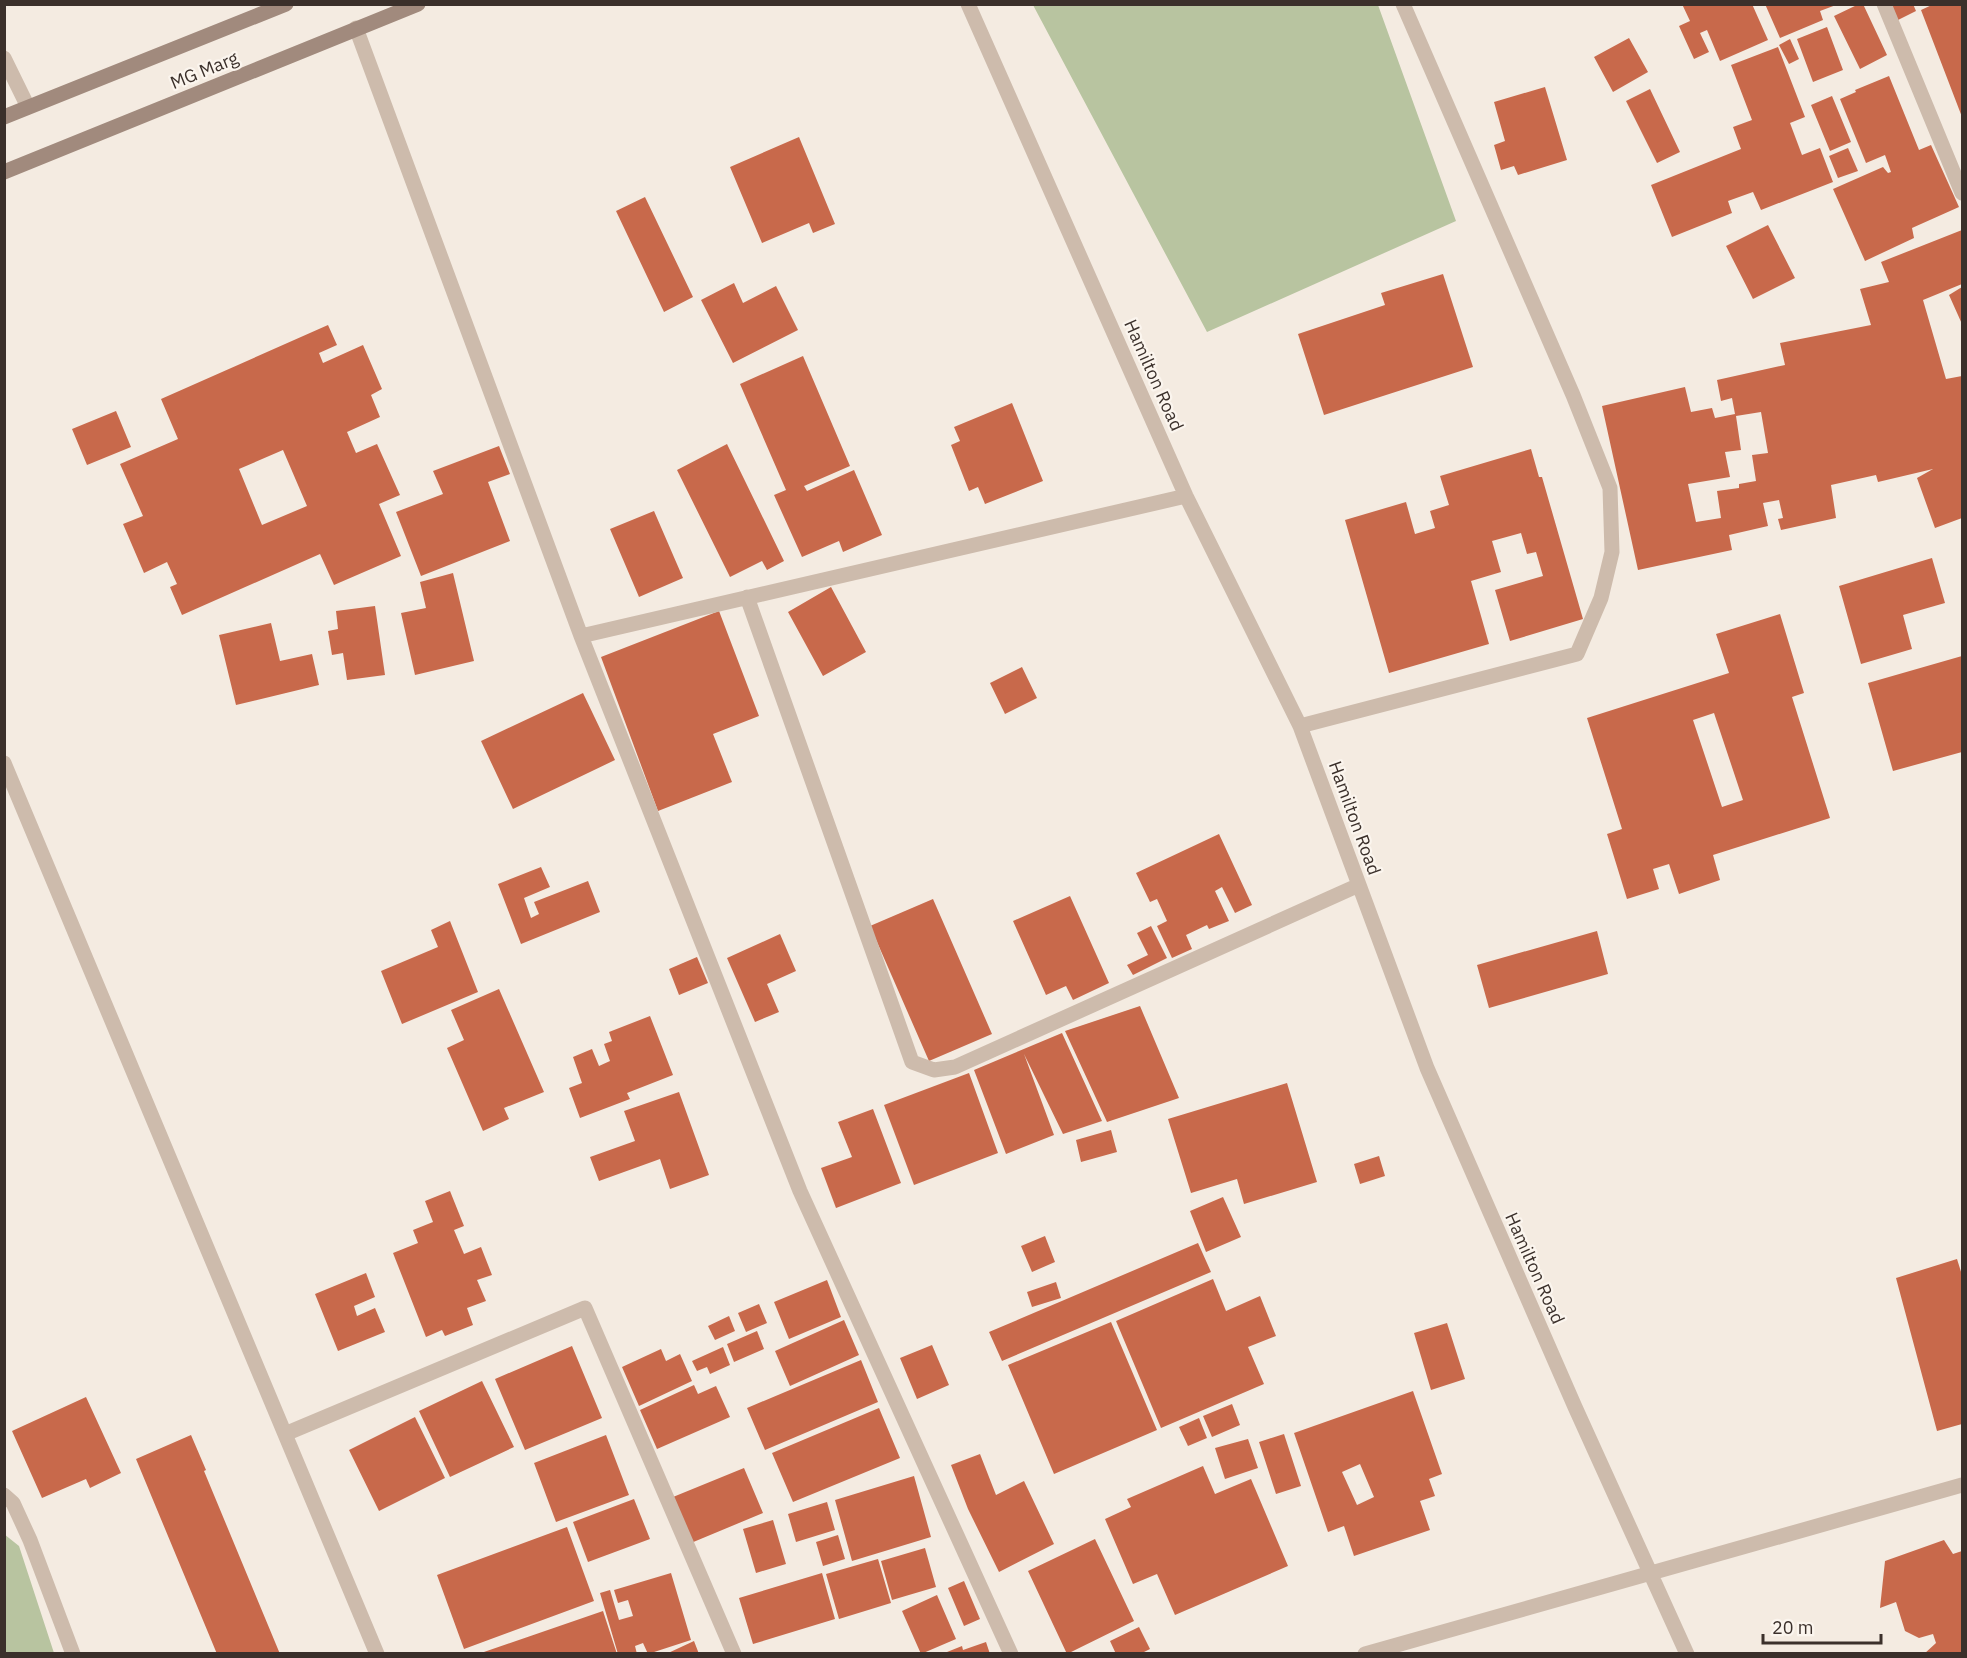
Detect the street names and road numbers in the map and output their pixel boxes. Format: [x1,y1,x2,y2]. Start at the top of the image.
street label: MG Marg [167,46,242,94]
street label: Hamilton Road [1119,316,1189,434]
street label: Hamilton Road [1324,758,1386,878]
street label: Hamilton Road [1500,1209,1570,1327]

